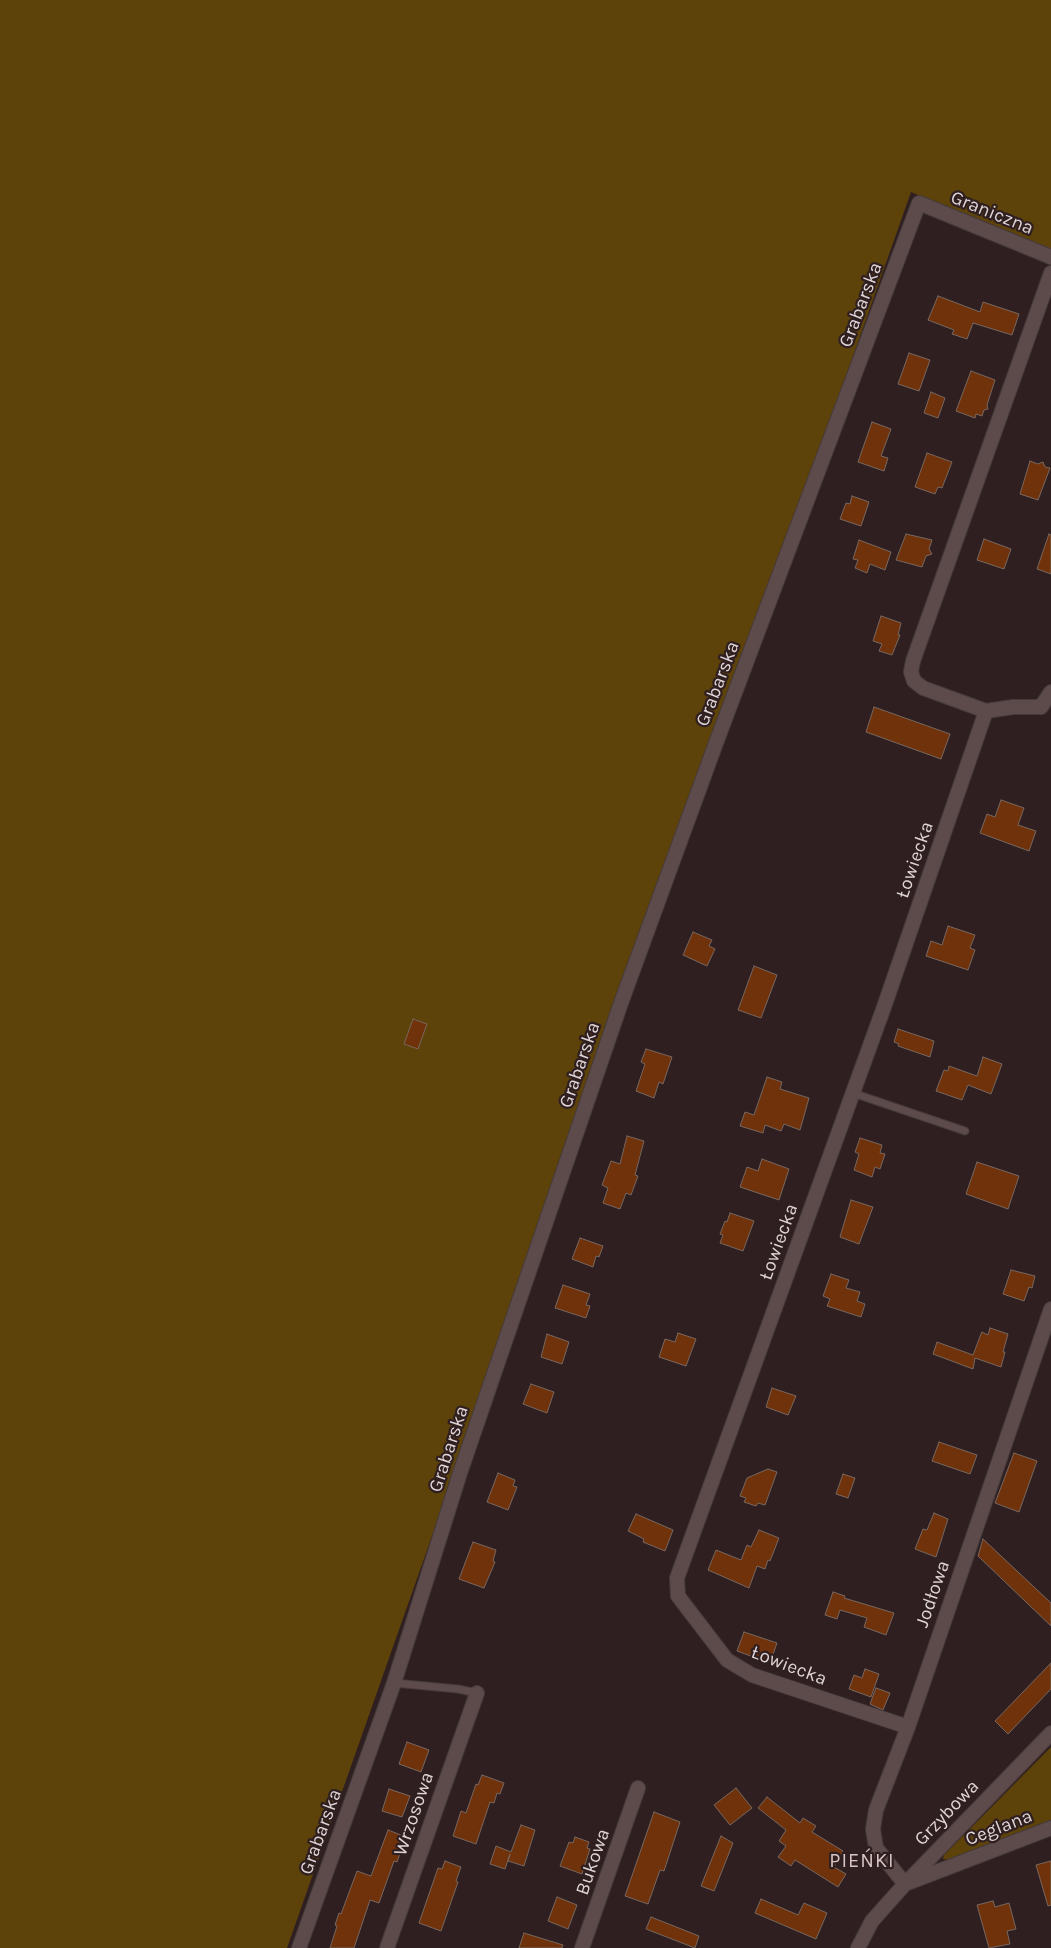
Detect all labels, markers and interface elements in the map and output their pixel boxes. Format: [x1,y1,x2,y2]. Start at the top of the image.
street label: Graniczna [947,186,1037,240]
street label: Grabarska [834,259,888,351]
street label: Grabarska [691,638,745,730]
street label: Łowiecka [891,819,939,901]
street label: Grabarska [555,1019,605,1111]
street label: Łowiecka [755,1201,803,1283]
street label: Grabarska [424,1403,474,1495]
street label: Jodłowa [911,1558,955,1630]
street label: Łowiecka [748,1641,830,1691]
street label: Wrzosowa [389,1769,439,1859]
street label: Grzybowa [910,1775,984,1851]
street label: Grabarska [295,1786,347,1878]
street label: Ceglana [962,1805,1036,1851]
street label: Bukowa [571,1826,615,1898]
district label: PIEŃKI [829,1849,895,1873]

